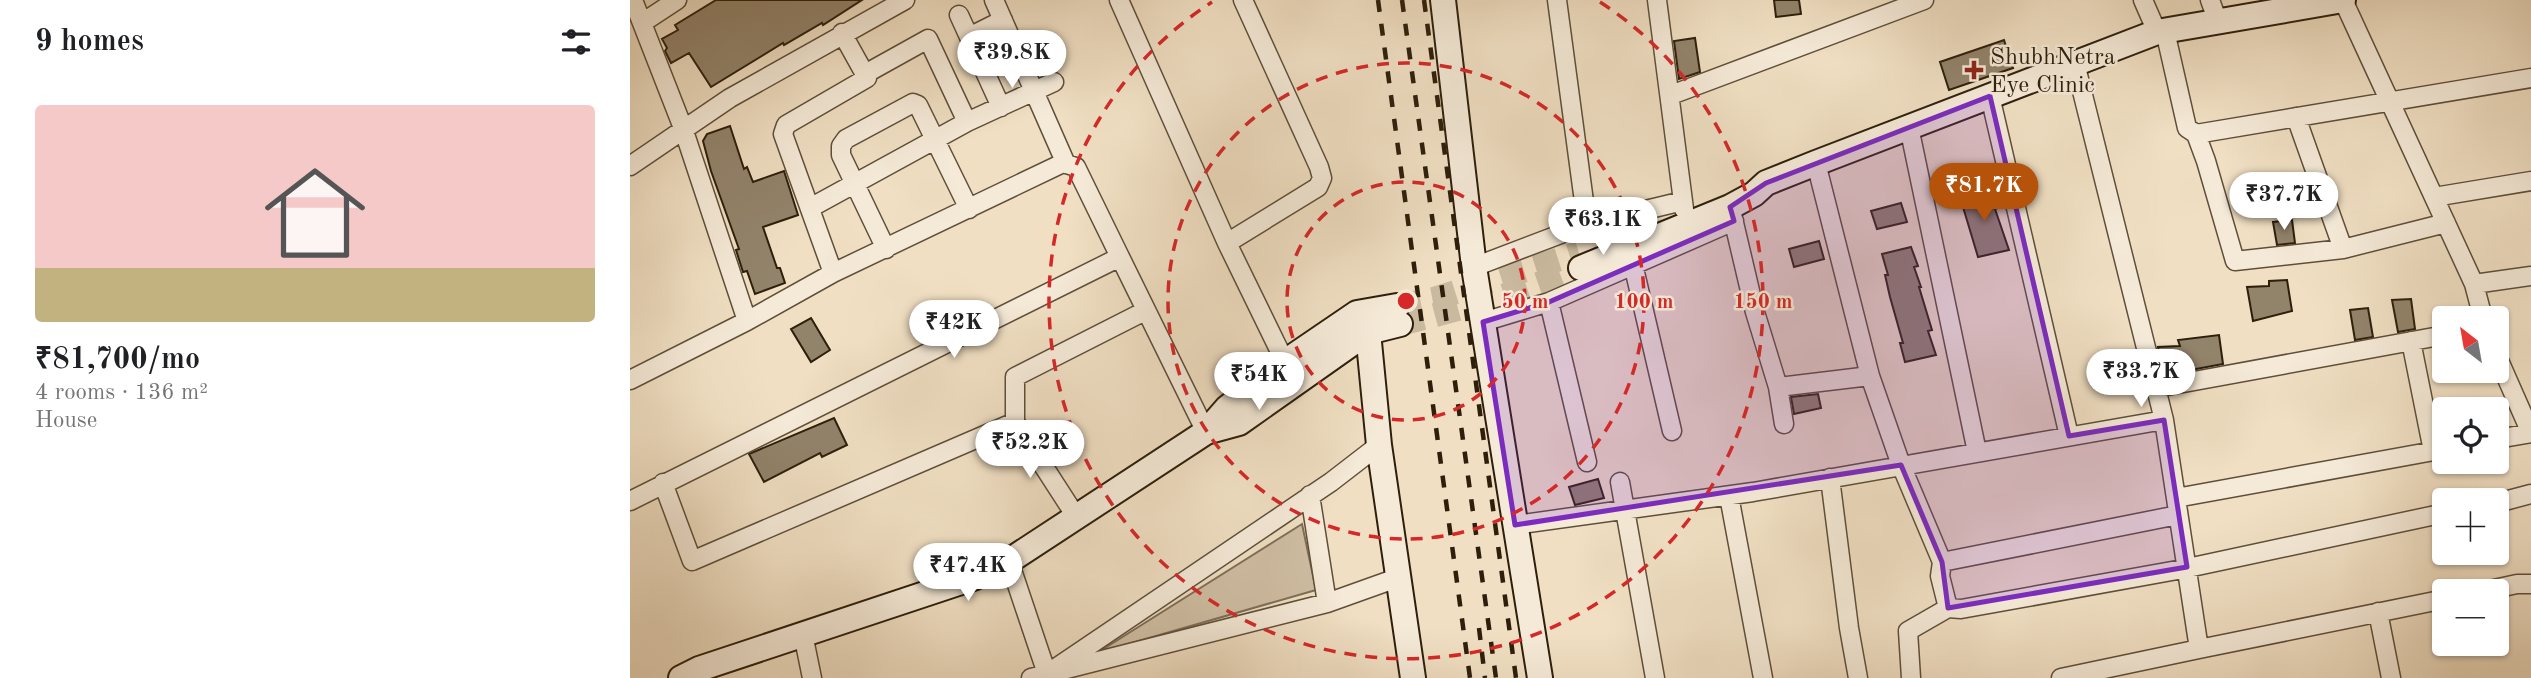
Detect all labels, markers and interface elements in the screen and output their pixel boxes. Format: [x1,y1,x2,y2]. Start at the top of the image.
icon: filters [557,23,595,61]
text: 9 homes [35,27,144,57]
pin: ₹39.8K [955,31,1069,90]
text: ₹39.8K [973,41,1051,64]
place label: ShubhNetra Eye Clinic [1990,46,2116,98]
marker: ShubhNetra Eye Clinic [1964,60,1984,80]
icon: home [252,150,378,276]
pin: ₹81.7K [1927,164,2041,223]
pin: ₹37.7K [2227,173,2341,232]
text: ₹81.7K [1945,174,2023,197]
text: ₹37.7K [2245,183,2323,206]
pin: ₹63.1K [1546,198,1660,257]
text: ₹63.1K [1564,208,1642,231]
centre of rings [1394,289,1418,313]
text: 50 m [1501,292,1549,313]
text: 100 m [1614,292,1674,313]
text: 150 m [1733,292,1793,313]
pin: ₹42K [913,300,995,360]
north arrow [2432,306,2510,383]
map controls [2432,306,2509,656]
text: ₹42K [925,311,983,334]
text: ₹81,700/mo [35,345,200,375]
pin: ₹33.7K [2084,350,2198,409]
pin: ₹54K [1218,352,1300,412]
text: ₹33.7K [2102,360,2180,383]
text: ₹54K [1230,363,1288,386]
text: 4 rooms · 136 m² [35,381,208,404]
button: locate [2432,397,2509,474]
text: House [35,409,97,432]
pin: ₹52.2K [973,420,1087,480]
text: ₹52.2K [991,431,1069,454]
button: + [2432,488,2509,565]
pin: ₹47.4K [911,544,1025,603]
text: ₹47.4K [929,554,1007,577]
button: − [2432,579,2509,656]

